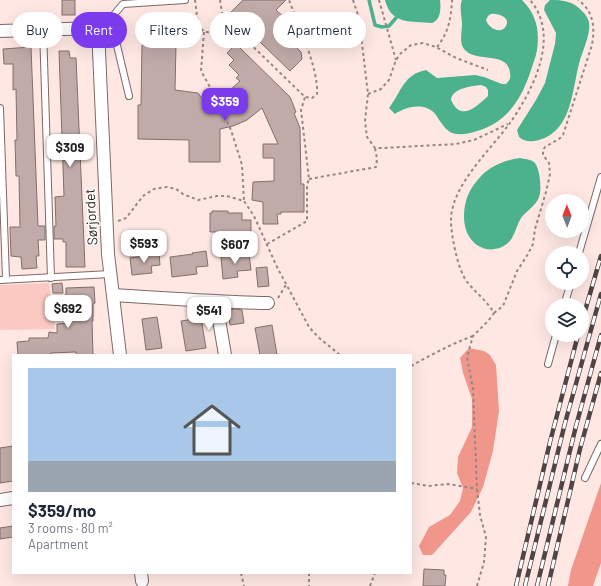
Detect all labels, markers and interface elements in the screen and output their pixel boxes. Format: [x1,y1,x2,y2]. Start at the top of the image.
chip: Buy [12,12,63,48]
chip: Rent [71,12,127,48]
chip: Filters [135,12,202,48]
chip: New [210,12,265,48]
chip: Apartment [273,12,366,48]
pin: $359 [201,88,249,122]
text: $359 [211,93,239,109]
pin: $309 [46,134,94,168]
text: $309 [56,139,84,155]
street label: Sørjordet [81,188,100,246]
north arrow [545,194,589,238]
map controls [545,194,589,342]
pin: $593 [120,230,168,264]
pin: $607 [211,231,259,265]
text: $593 [130,235,158,251]
text: $607 [221,236,249,252]
button: locate [545,246,589,290]
pin: $692 [44,295,92,329]
pin: $541 [185,297,233,331]
button: layers [545,298,589,342]
text: $692 [54,300,82,316]
text: $541 [196,302,222,318]
icon: home [176,394,248,466]
text: $359/mo [28,500,96,520]
text: 3 rooms · 80 m² [28,520,113,536]
text: Apartment [28,536,89,552]

